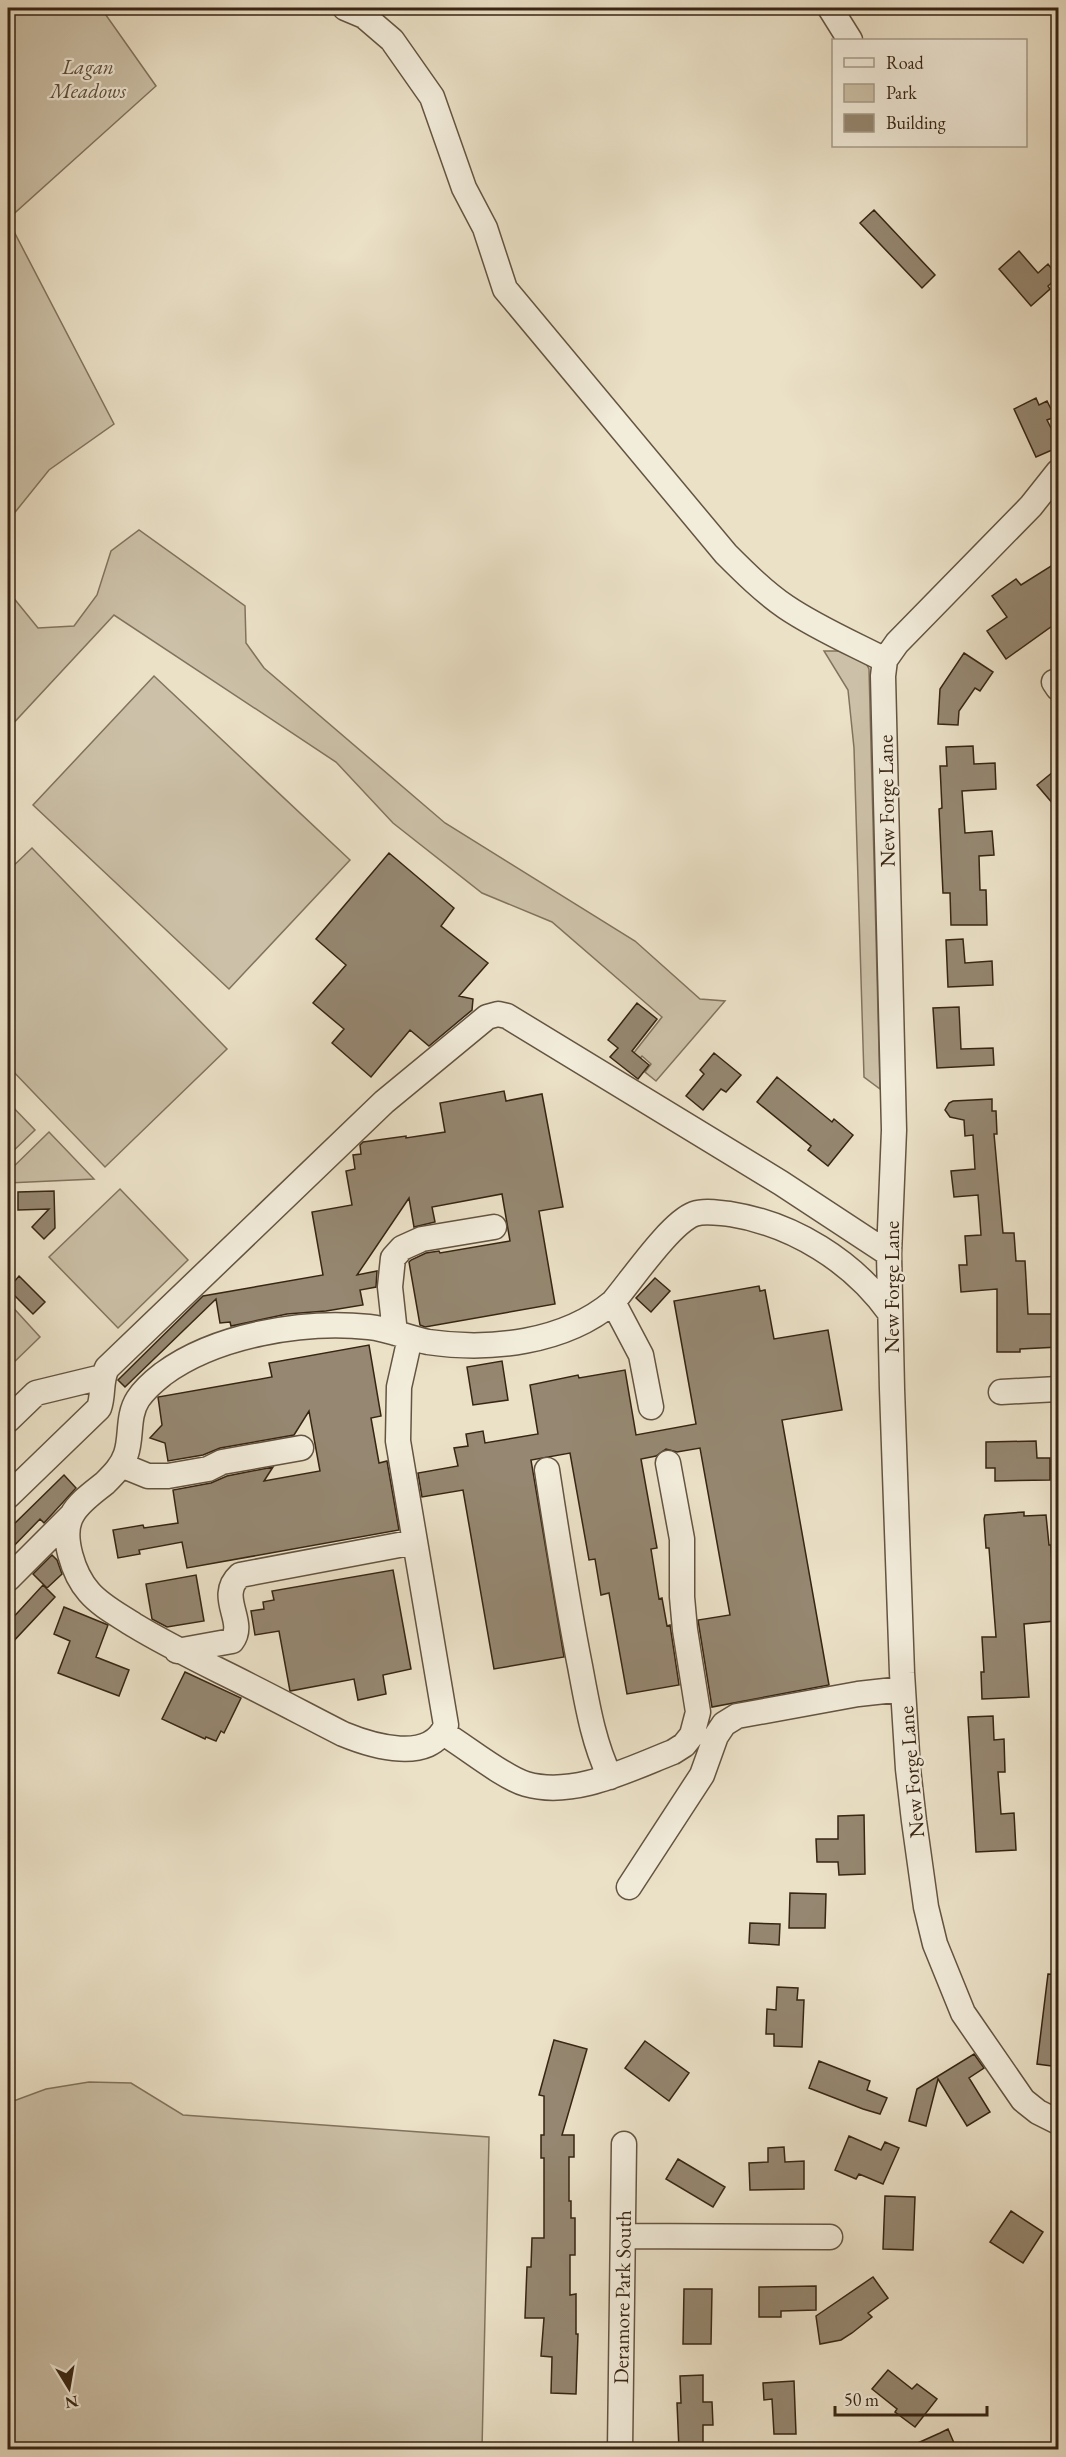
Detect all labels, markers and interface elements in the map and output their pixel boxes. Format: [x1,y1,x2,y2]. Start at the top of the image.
legend [832,39,1027,147]
text: Road [886,51,925,74]
park label: Lagan Meadows [48,53,126,104]
text: Park [886,81,917,104]
text: Building [886,111,946,134]
street label: New Forge Lane [871,735,901,867]
street label: New Forge Lane [878,1221,905,1353]
street label: New Forge Lane [892,1705,930,1839]
street label: Deramore Park South [607,2210,637,2384]
north arrow [39,2358,99,2418]
scale bar [835,2379,986,2417]
text: 50 m [844,2388,879,2411]
text: N [63,2391,80,2414]

